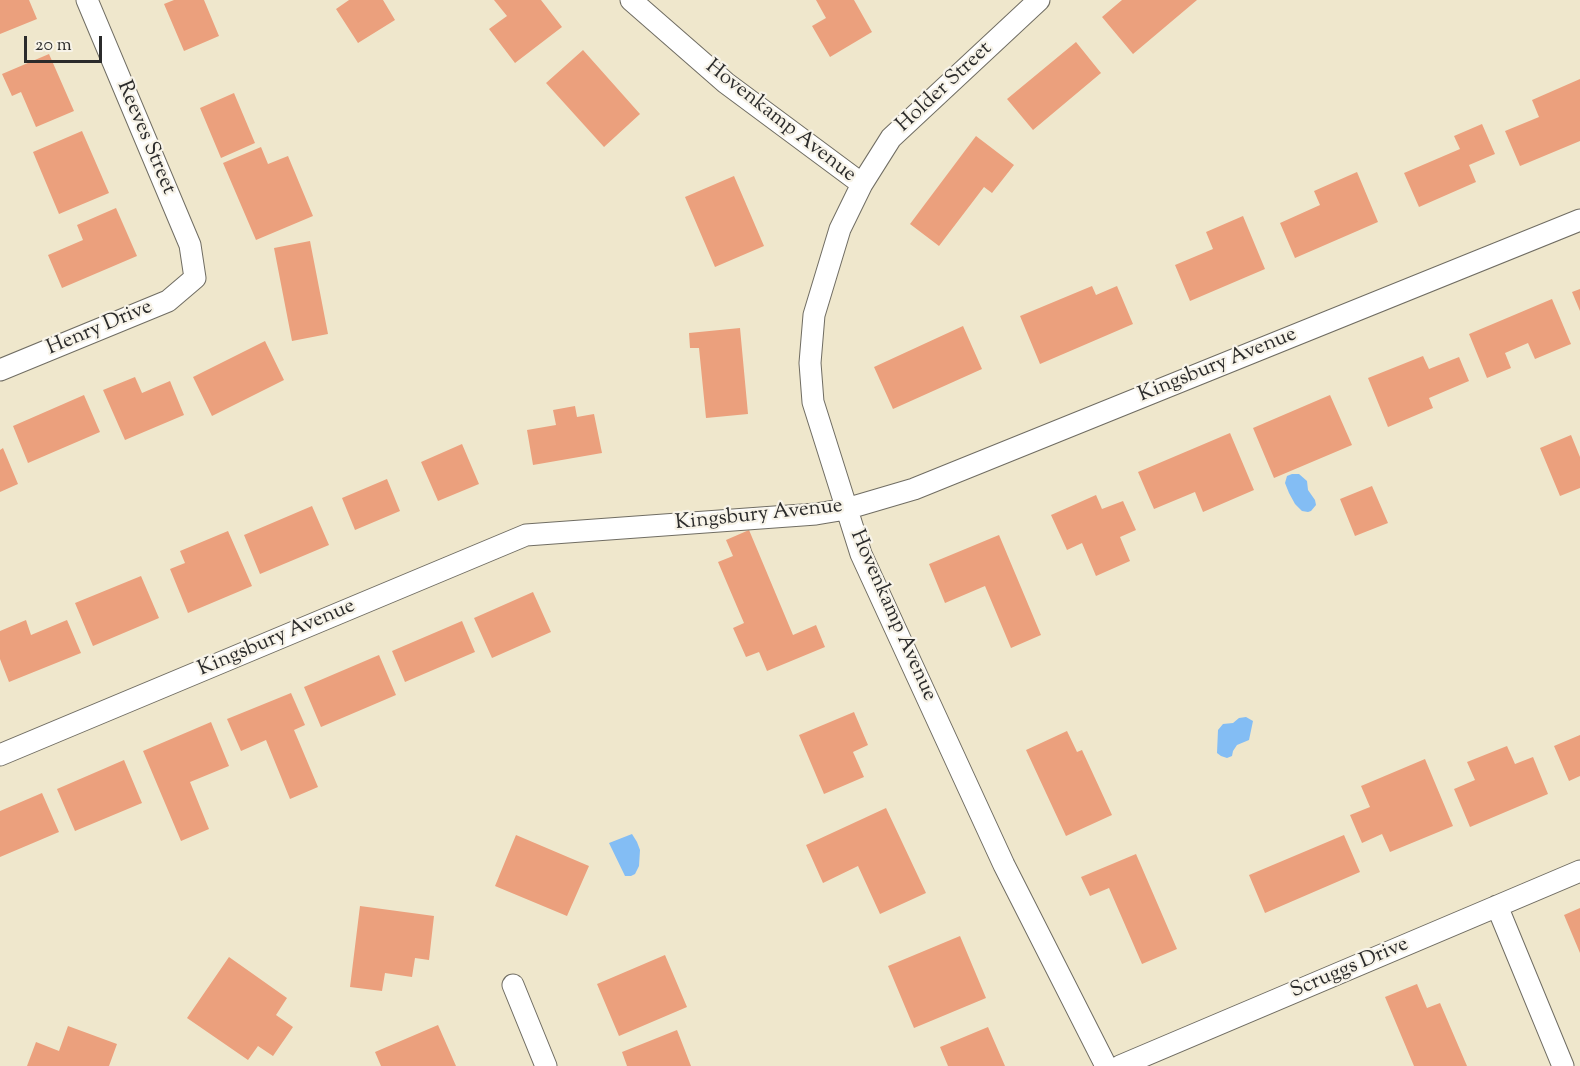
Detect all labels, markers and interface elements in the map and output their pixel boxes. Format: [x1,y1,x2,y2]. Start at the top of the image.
scale bar [27,24,105,62]
text: 20 m [35,33,72,59]
street label: Holder Street [892,37,998,139]
street label: Hovenkamp Avenue [699,55,861,189]
street label: Reeves Street [110,77,180,199]
street label: Henry Drive [44,296,156,362]
street label: Kingsbury Avenue [1135,323,1301,409]
street label: Kingsbury Avenue [674,495,844,537]
street label: Hovenkamp Avenue [843,527,941,705]
street label: Kingsbury Avenue [195,595,359,683]
street label: Scruggs Drive [1287,933,1413,1005]

